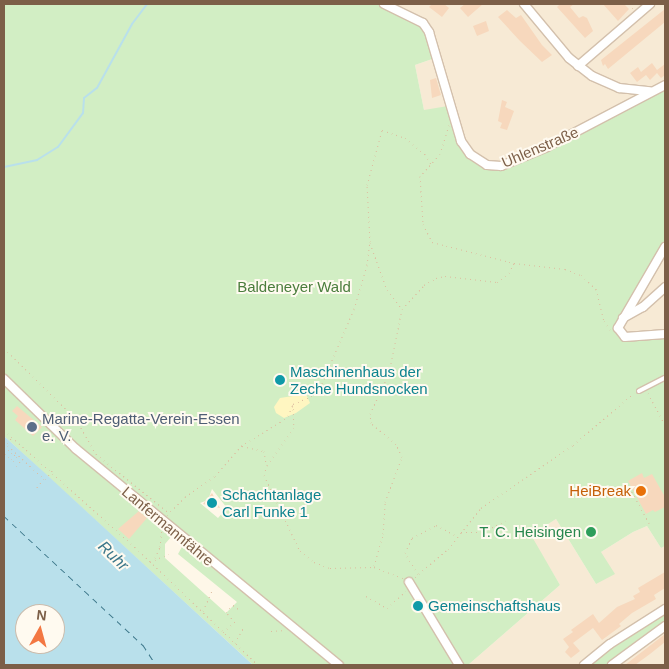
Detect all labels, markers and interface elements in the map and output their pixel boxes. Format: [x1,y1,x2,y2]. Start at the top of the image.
street label: Uhlenstraße [499,123,581,171]
park label: Baldeneyer Wald [237,278,351,296]
place label: Maschinenhaus der Zeche Hundsnocken [290,362,428,397]
marker: Maschinenhaus der Zeche Hundsnocken [274,374,286,386]
place label: Marine-Regatta-Verein-Essen e. V. [42,409,240,444]
marker: Marine-Regatta-Verein-Essen e. V. [26,421,38,433]
street label: Lanfermannfähre [118,482,218,570]
place label: HeiBreak [569,482,631,500]
place label: Schachtanlage Carl Funke 1 [222,485,321,520]
marker: HeiBreak [635,485,647,497]
marker: Schachtanlage Carl Funke 1 [206,497,218,509]
place label: T. C. Heisingen [479,523,581,541]
marker: T. C. Heisingen [585,526,597,538]
water label: Ruhr [94,537,132,575]
place label: Gemeinschaftshaus [428,597,561,615]
marker: Gemeinschaftshaus [412,600,424,612]
north arrow [15,604,65,654]
text: N [36,607,48,624]

